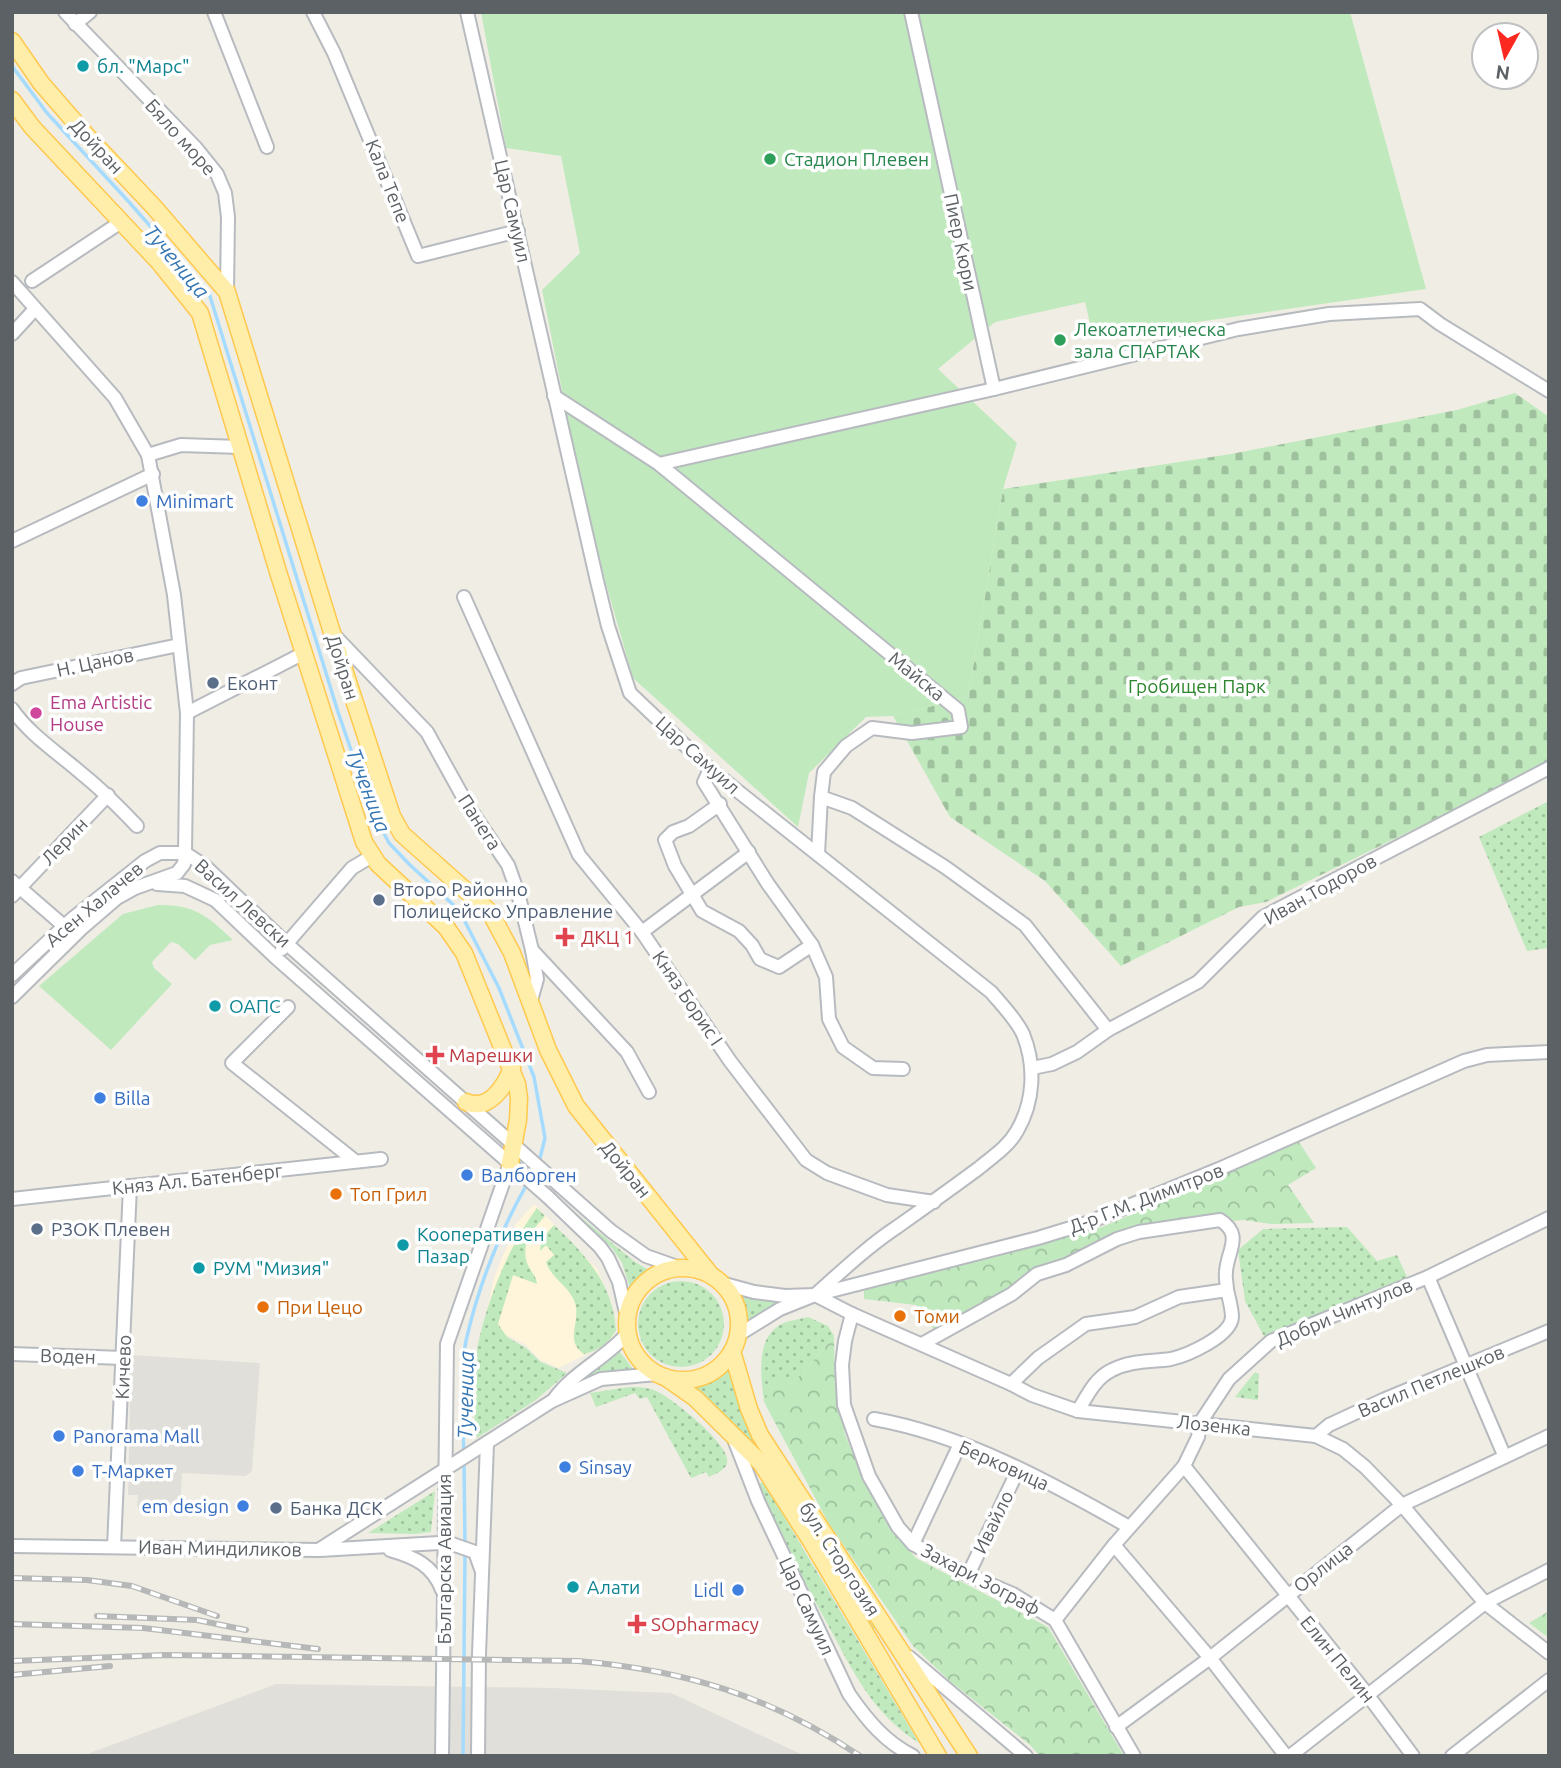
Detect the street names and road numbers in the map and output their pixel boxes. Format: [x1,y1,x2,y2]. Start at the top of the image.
street label: Бяло море [141,94,221,180]
street label: Дойран [66,114,128,178]
street label: Кала Тепе [361,136,415,226]
street label: Цар Самуил [490,157,536,265]
street label: Пиер Кюри [940,191,982,293]
street label: Дойран [322,631,364,703]
street label: Н. Цанов [55,643,135,681]
street label: Майска [884,647,950,705]
street label: Цар Самуил [651,712,745,798]
street label: Панега [454,790,506,854]
street label: Лерин [36,813,92,869]
street label: Иван Тодоров [1260,849,1380,929]
street label: Васил Левски [191,854,295,952]
street label: Асен Халачев [41,857,147,951]
street label: Княз Борис I [648,946,728,1050]
street label: Дойран [596,1136,656,1202]
street label: Д-р Г.М. Димитров [1066,1158,1226,1238]
street label: Княз Ал. Батенберг [111,1159,284,1199]
street label: Добри Чинтулов [1272,1273,1416,1351]
street label: Кичево [111,1334,135,1400]
street label: Васил Петлешков [1354,1340,1508,1422]
street label: Воден [40,1344,96,1368]
street label: Лозенка [1176,1410,1252,1440]
street label: Берковица [956,1435,1052,1495]
street label: Българска Авиация [433,1473,455,1645]
street label: Ивайло [968,1487,1018,1557]
street label: бул. Сторгозия [795,1498,885,1620]
street label: Иван Миндиликов [138,1536,302,1560]
street label: Орлица [1289,1537,1357,1597]
street label: Захари Зограф [918,1538,1044,1620]
street label: Цар Самуил [775,1554,839,1658]
street label: Елин Пелин [1296,1611,1380,1707]

